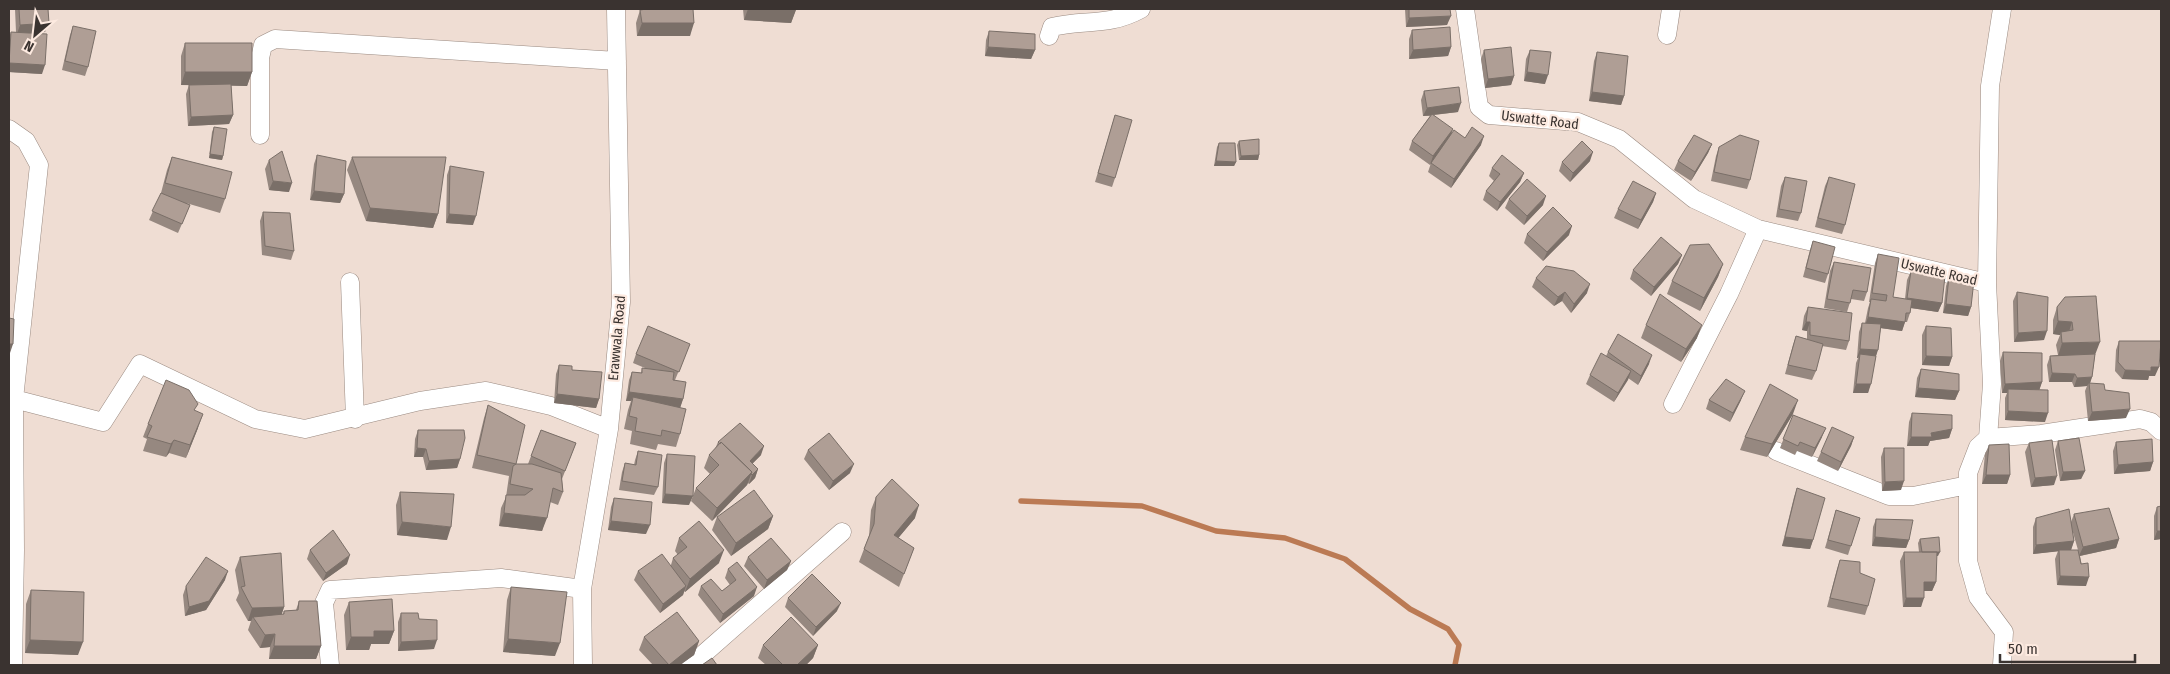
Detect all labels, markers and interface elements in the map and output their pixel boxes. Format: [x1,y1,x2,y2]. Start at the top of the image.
north arrow [10,10,60,60]
text: N [21,37,37,56]
street label: Uswatte Road [1500,107,1580,133]
street label: Uswatte Road [1899,255,1979,289]
street label: Erawwala Road [605,295,629,381]
scale bar [2000,632,2135,664]
text: 50 m [2008,640,2038,658]

